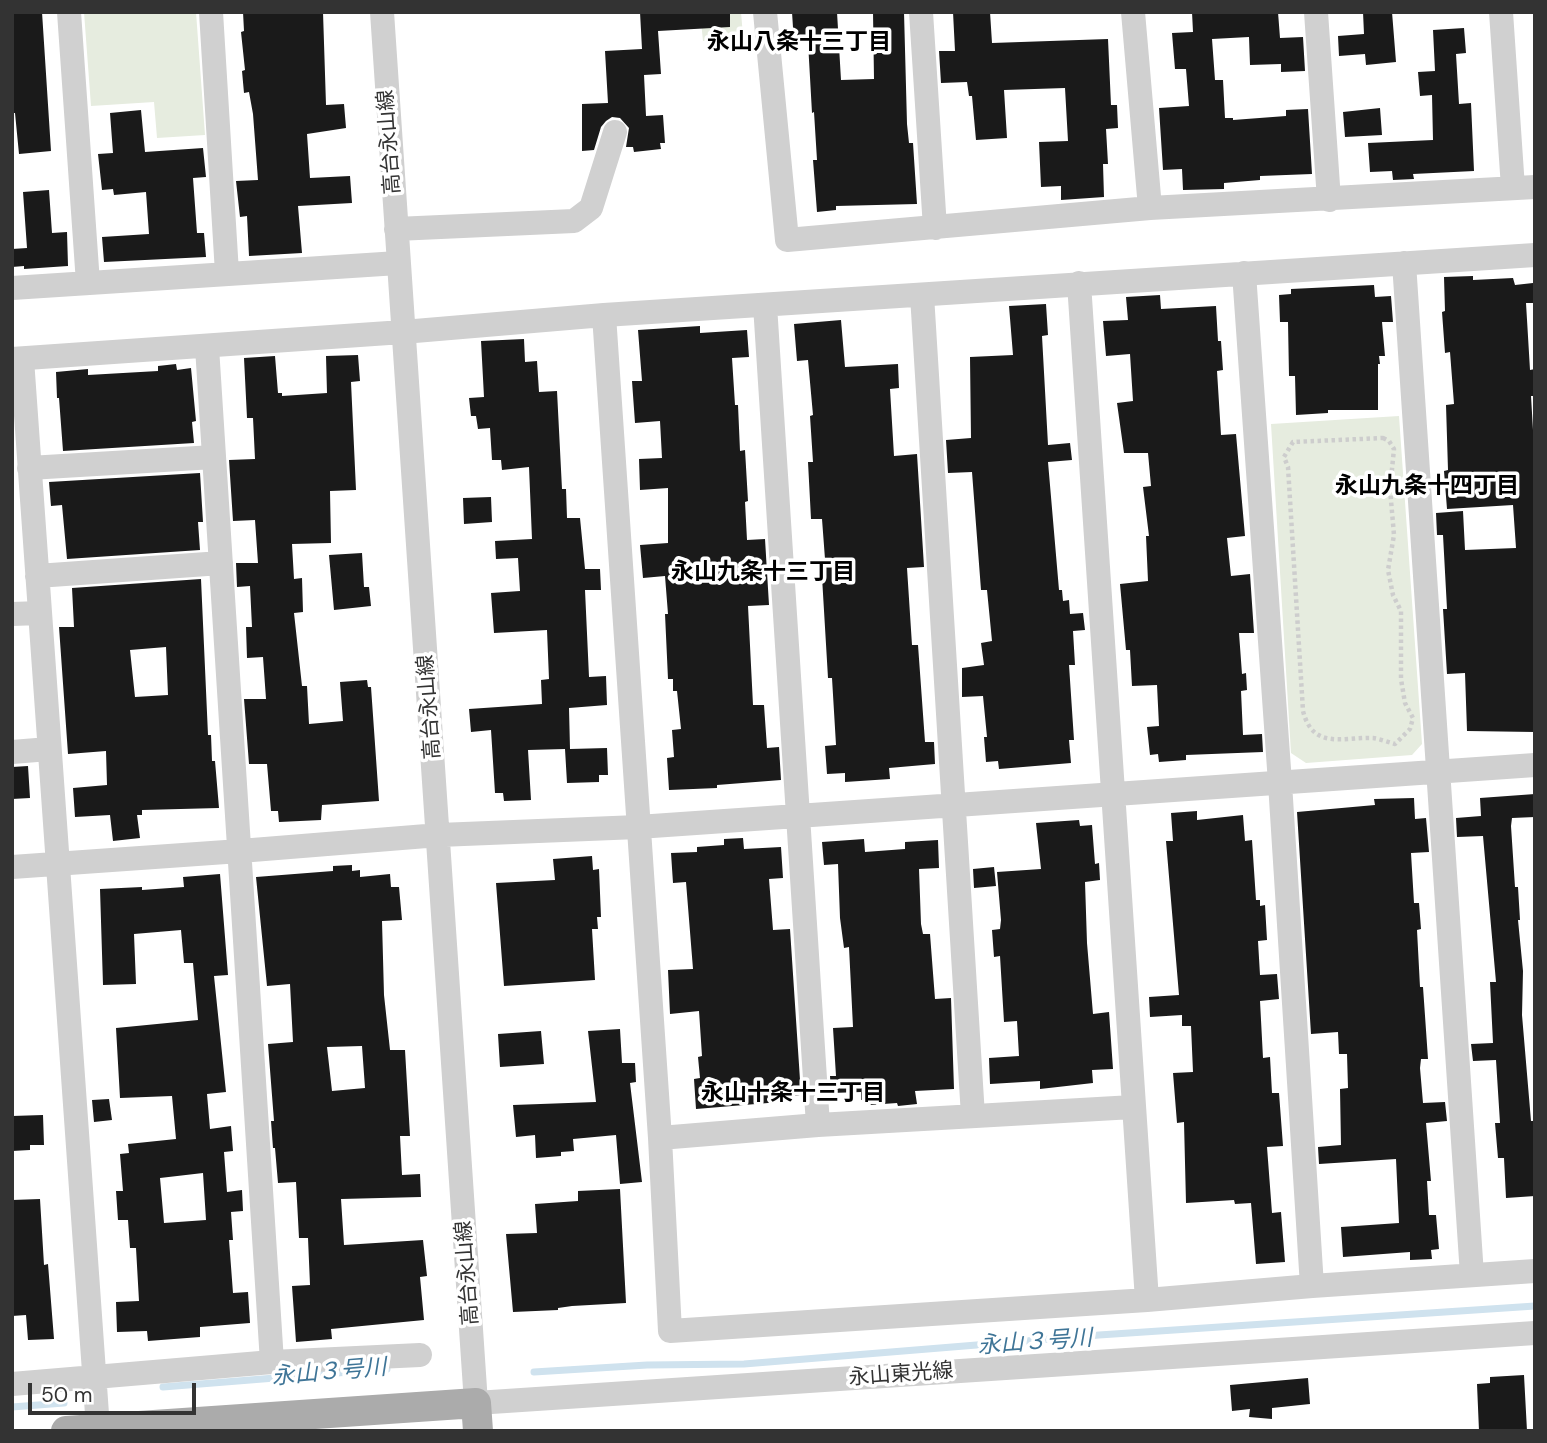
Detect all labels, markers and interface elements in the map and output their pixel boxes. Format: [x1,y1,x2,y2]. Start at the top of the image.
district label: 永山八条十三丁目 [707,29,891,57]
street label: 高台永山線 [374,89,406,195]
district label: 永山九条十四丁目 [1335,473,1519,501]
district label: 永山九条十三丁目 [671,559,855,587]
street label: 高台永山線 [414,654,446,760]
district label: 永山十条十三丁目 [701,1080,885,1108]
street label: 高台永山線 [452,1220,484,1326]
water label: 永山３号川 [977,1325,1093,1361]
water label: 永山３号川 [271,1354,387,1392]
street label: 永山東光線 [848,1359,954,1391]
scale bar [32,1370,200,1414]
text: 50 m [41,1381,92,1409]

